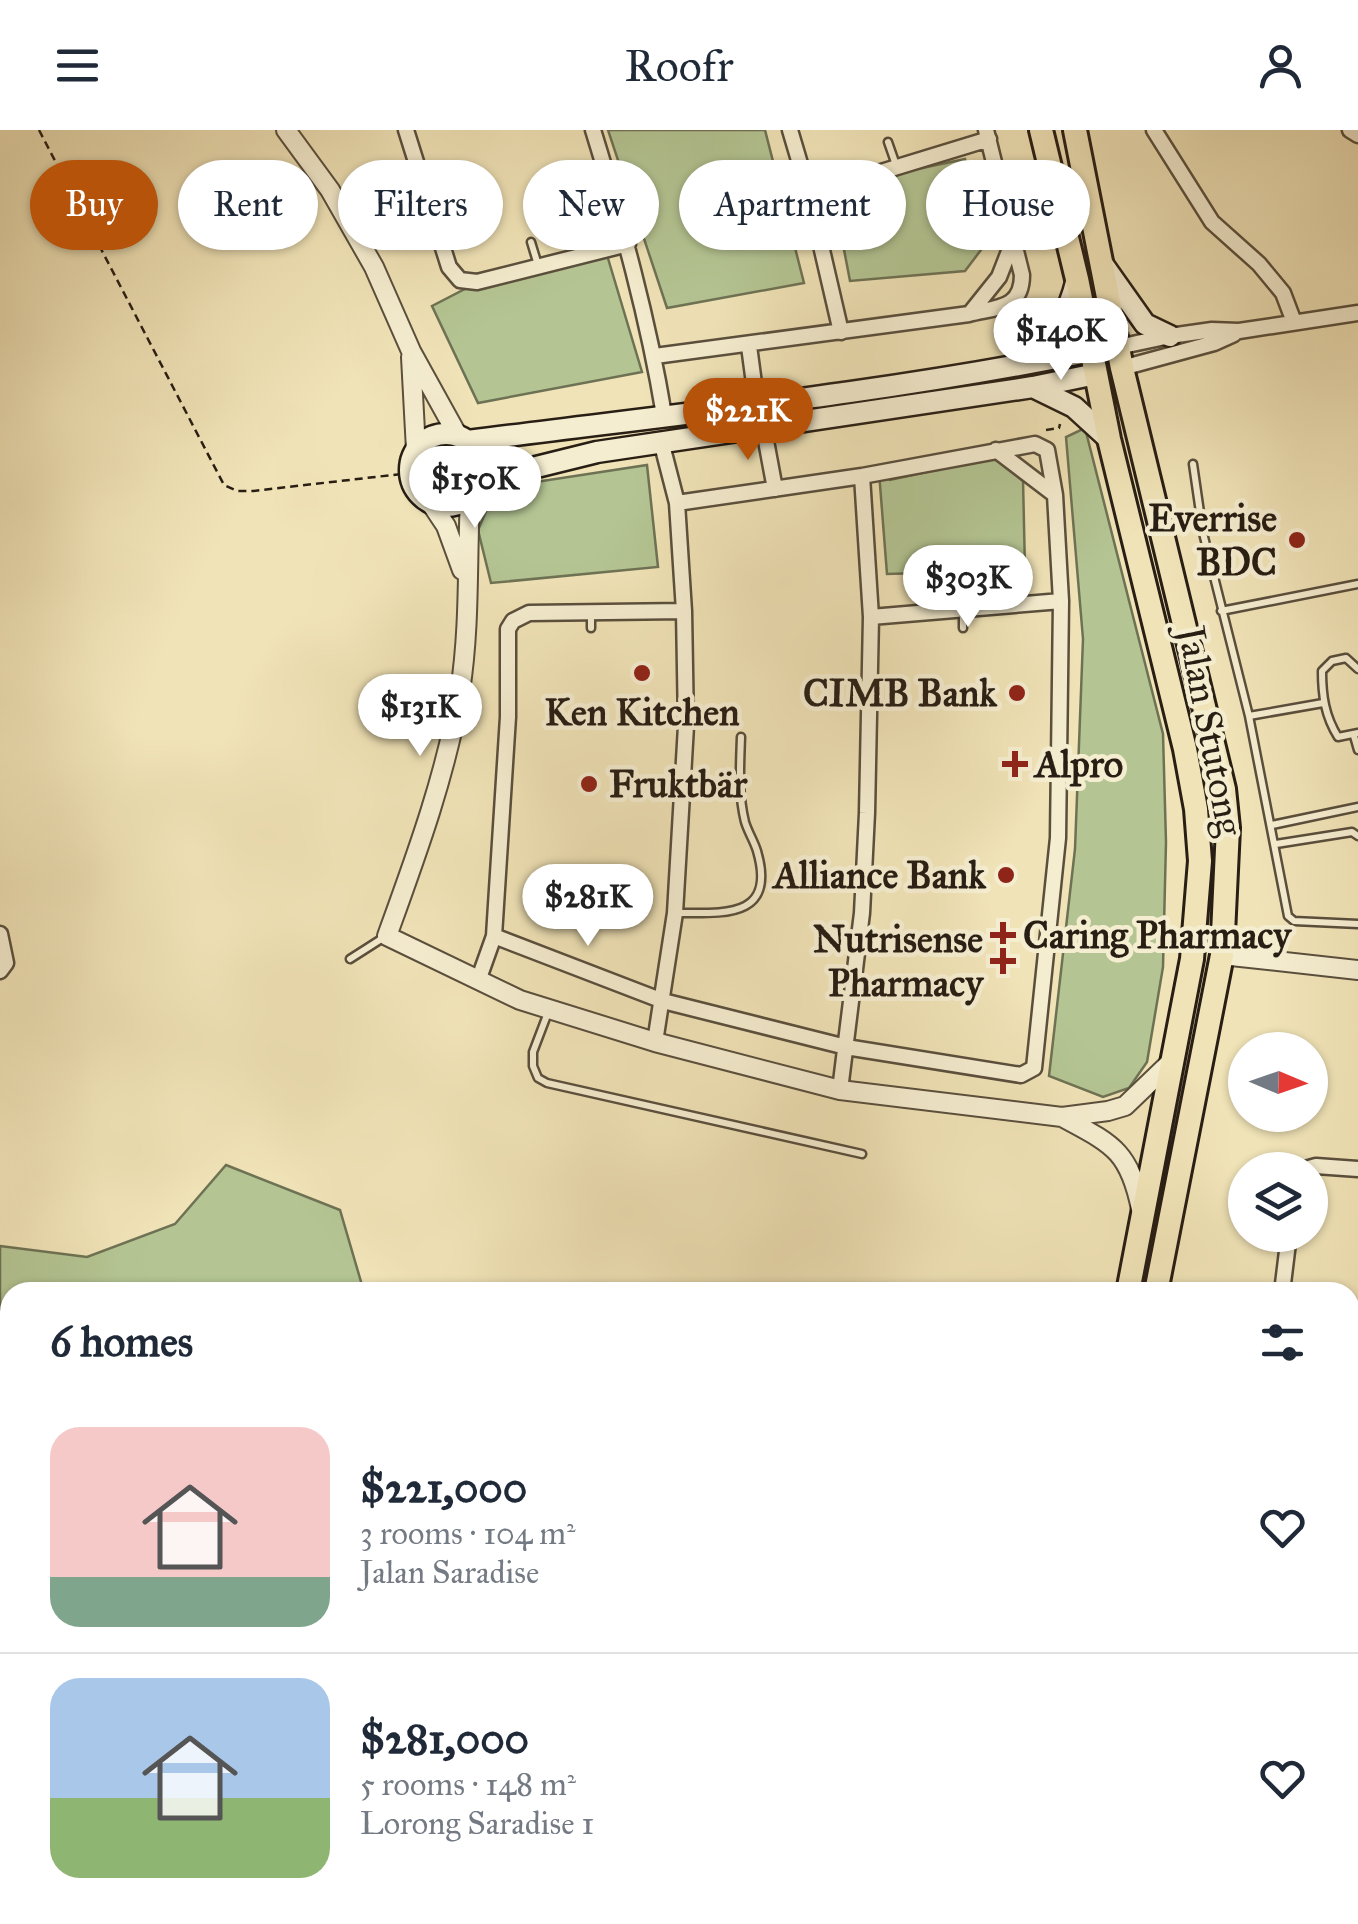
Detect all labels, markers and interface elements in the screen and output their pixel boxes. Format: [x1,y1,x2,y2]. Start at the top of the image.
icon: menu [50,38,105,93]
text: Roofr [624,38,734,93]
icon: person [1253,38,1308,93]
chip: Buy [30,160,158,250]
chip: Rent [178,160,318,250]
chip: Filters [338,160,503,250]
chip: New [523,160,659,250]
chip: Apartment [679,160,906,250]
chip: House [926,160,1090,250]
pin: $140K [991,298,1131,383]
text: $140K [1016,311,1107,350]
pin: $221K [678,378,818,463]
text: $221K [705,391,791,430]
pin: $150K [405,446,545,531]
text: $150K [431,459,519,498]
place label: Everrise BDC [1148,495,1277,585]
marker: Everrise BDC [1286,529,1308,551]
pin: $303K [898,545,1038,630]
text: $303K [925,558,1011,597]
street label: Jalan Stutong [1166,618,1254,840]
marker: Ken Kitchen [631,662,653,684]
place label: CIMB Bank [803,670,998,716]
pin: $131K [350,674,490,759]
marker: CIMB Bank [1006,682,1028,704]
text: $131K [380,687,460,726]
place label: Ken Kitchen [544,689,740,735]
place label: Alpro [1033,741,1123,787]
marker: Alpro [1004,753,1026,775]
place label: Fruktbär [609,761,748,807]
marker: Fruktbär [578,773,600,795]
place label: Alliance Bank [771,852,987,898]
pin: $281K [518,864,658,949]
marker: Alliance Bank [995,864,1017,886]
text: $281K [544,877,632,916]
place label: Caring Pharmacy [1023,912,1292,958]
place label: Nutrisense Pharmacy [813,916,984,1006]
marker: Caring Pharmacy [992,924,1014,946]
marker: Nutrisense Pharmacy [992,950,1014,972]
north arrow [1228,1032,1328,1132]
map controls [1228,1032,1328,1252]
button: layers [1228,1152,1328,1252]
icon: filters [1255,1315,1310,1370]
text: 6 homes [50,1316,193,1368]
text: $221,000 [360,1462,527,1514]
icon: home [130,1467,250,1587]
icon: heart [1255,1500,1310,1555]
text: 3 rooms · 104 m² [360,1514,576,1553]
text: Jalan Saradise [360,1553,539,1592]
text: $281,000 [360,1713,529,1765]
icon: home [130,1718,250,1838]
icon: heart [1255,1751,1310,1806]
text: 5 rooms · 148 m² [360,1765,576,1804]
text: Lorong Saradise 1 [360,1804,594,1843]

